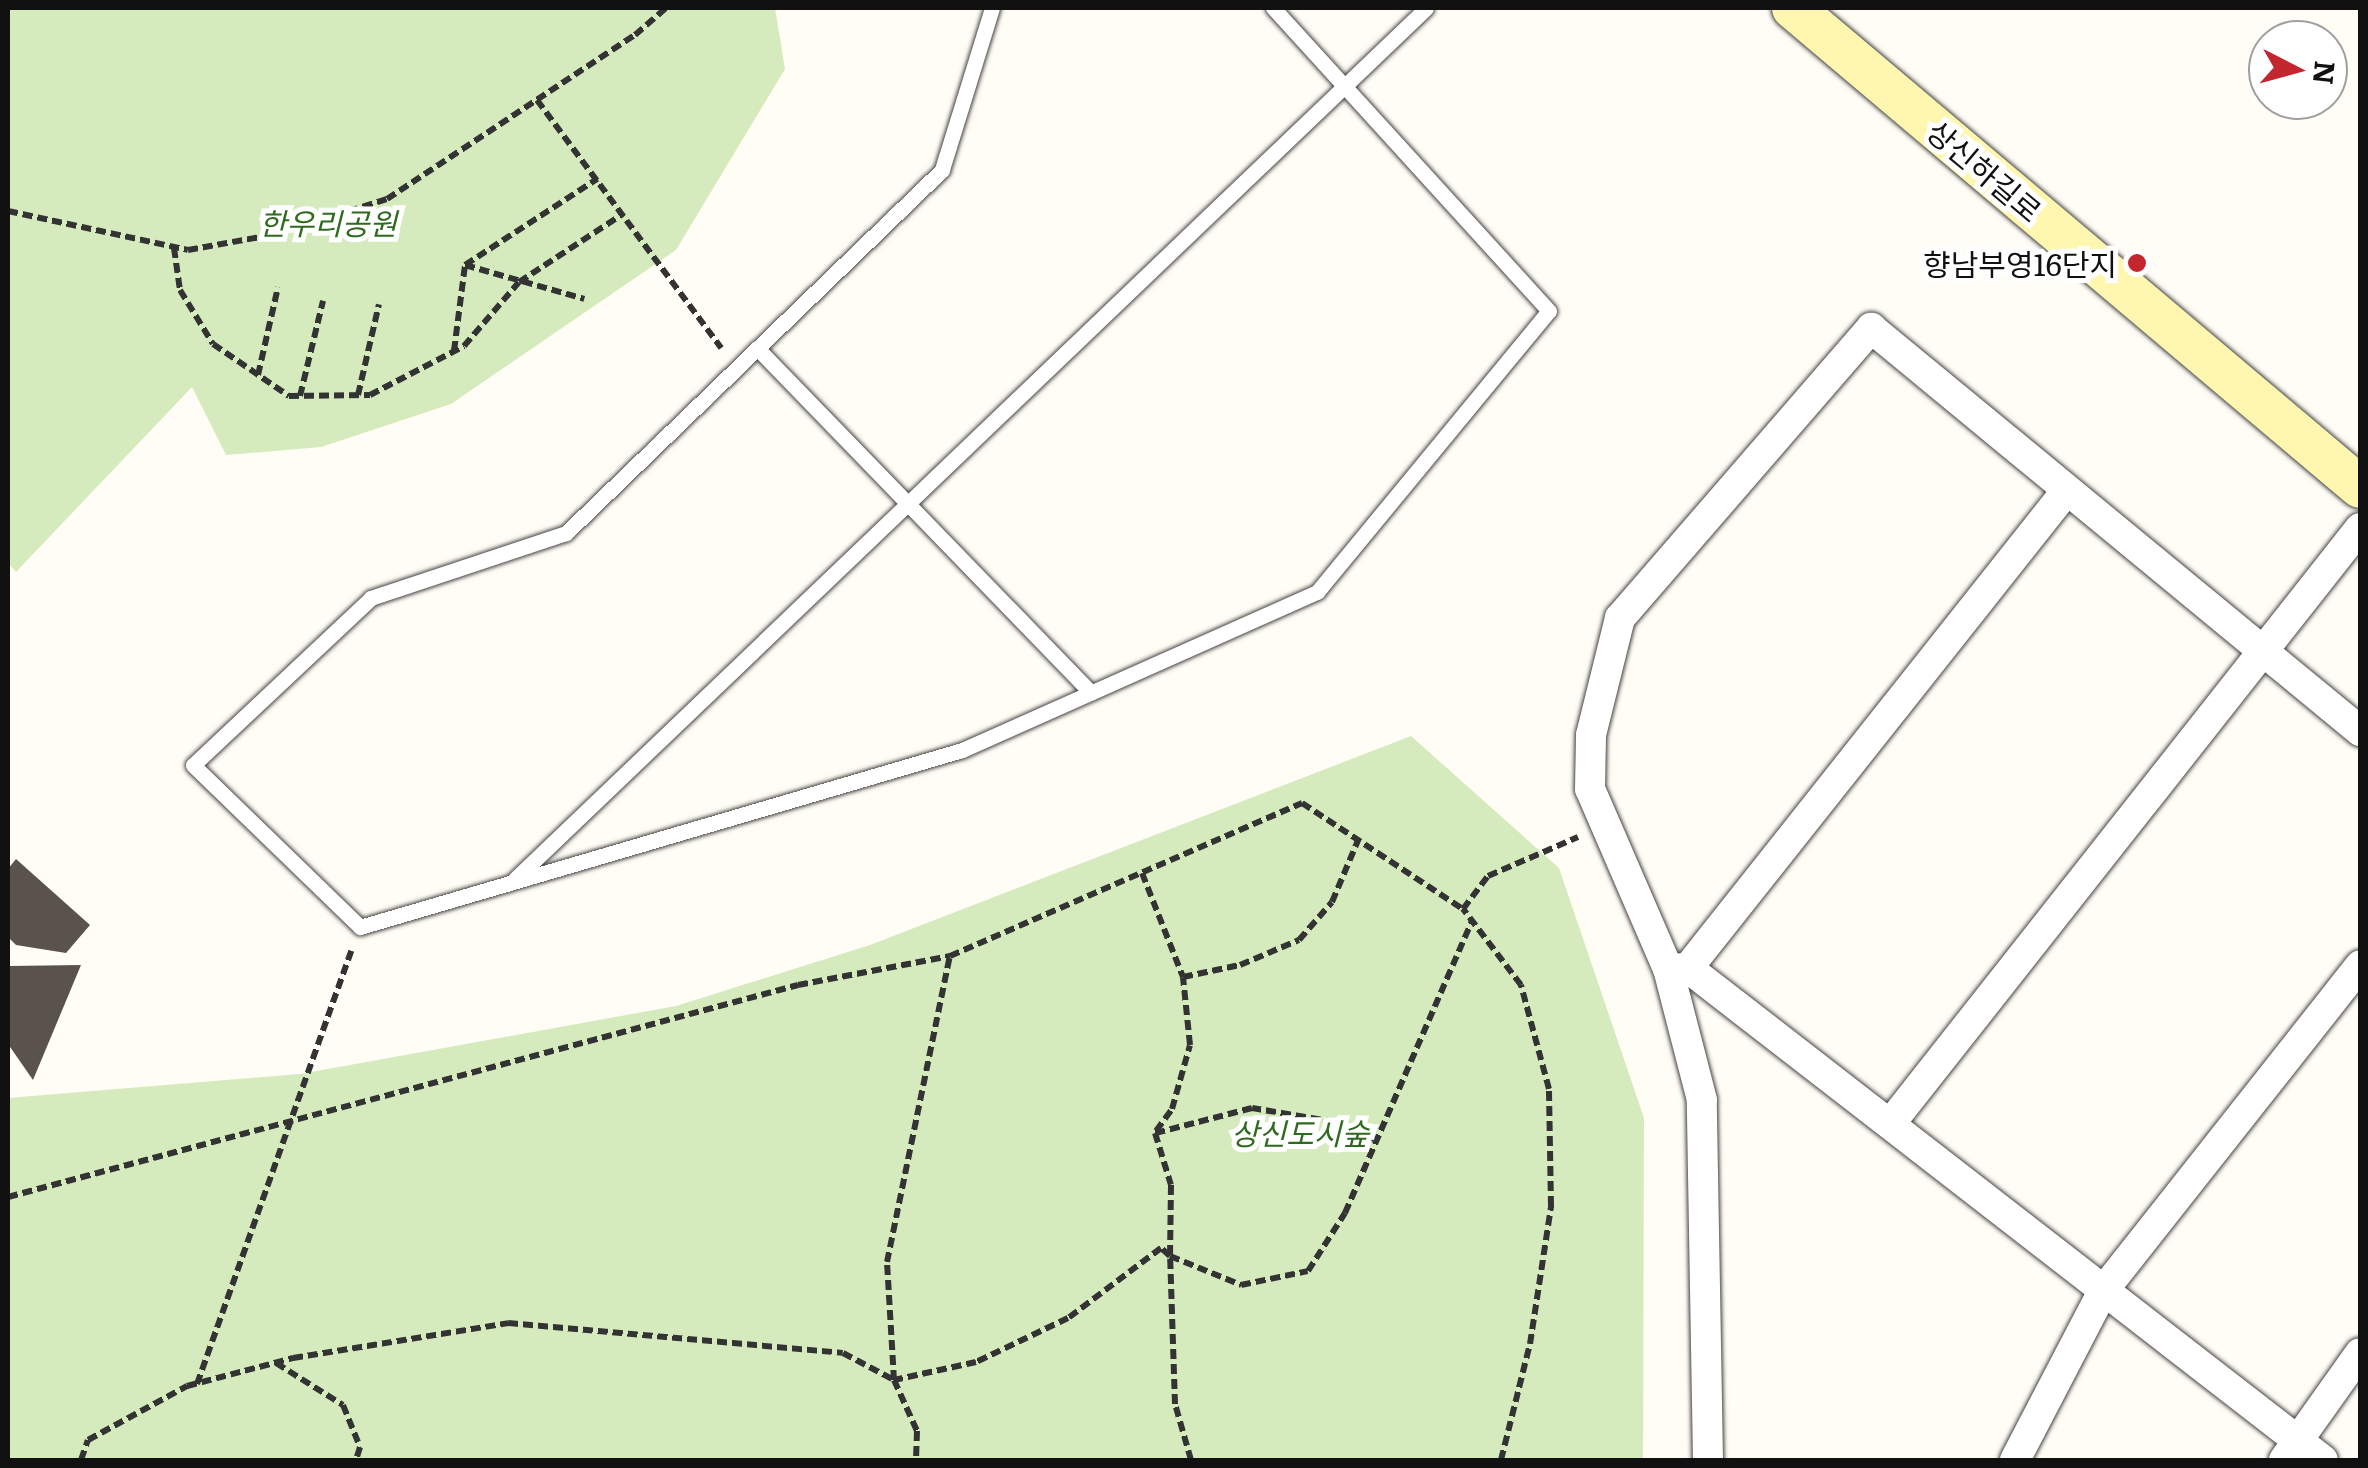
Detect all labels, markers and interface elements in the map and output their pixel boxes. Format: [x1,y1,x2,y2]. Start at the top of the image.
north arrow [2248,20,2348,120]
text: N [2304,59,2348,87]
street label: 상신하길로 [1921,112,2049,228]
park label: 한우리공원 [259,204,397,240]
place label: 향남부영16단지 [1923,245,2117,281]
marker: 향남부영16단지 [2126,252,2148,274]
park label: 상신도시숲 [1231,1114,1369,1150]

